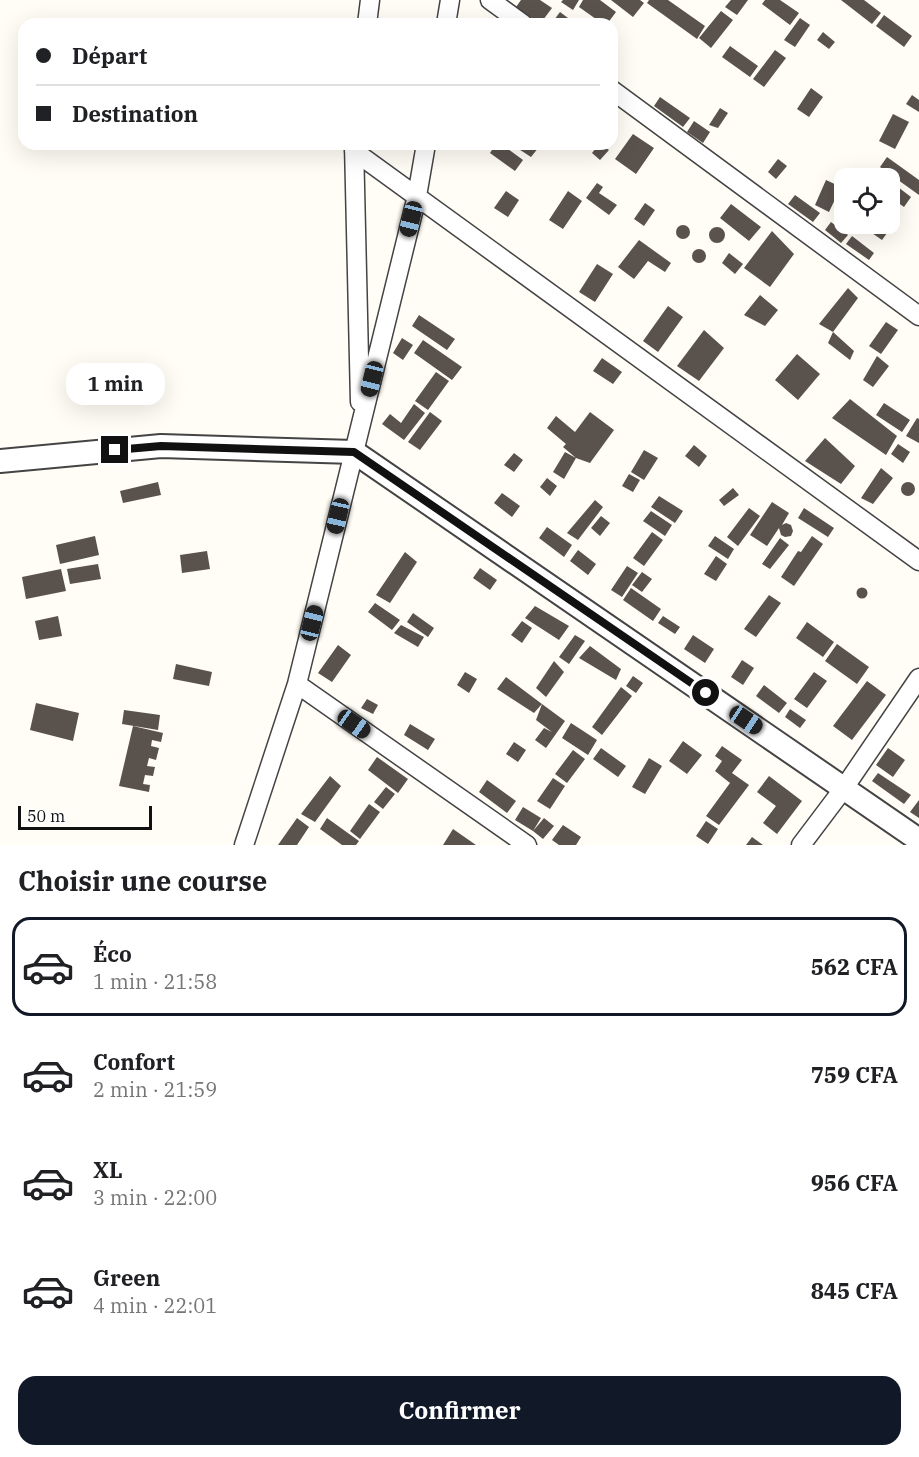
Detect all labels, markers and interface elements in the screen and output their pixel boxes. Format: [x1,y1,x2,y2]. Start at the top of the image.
text: Départ [72,41,147,70]
text: Destination [72,99,198,128]
map controls [834,168,900,234]
button: locate [834,168,900,234]
car [398,199,424,239]
car [359,359,385,399]
callout: 1 min [66,363,164,405]
text: 1 min [88,370,144,397]
route end [101,436,128,463]
car [325,496,351,536]
car [299,603,325,643]
route start [692,679,719,706]
car [726,702,766,738]
car [334,706,374,742]
scale bar [18,803,152,830]
text: 50 m [27,806,65,826]
text: Choisir une course [18,863,267,898]
text: Éco [93,939,132,968]
icon: car [21,940,75,994]
text: 562 CFA [811,952,898,981]
text: 1 min · 21:58 [93,968,217,995]
text: Confort [93,1047,175,1076]
icon: car [21,1048,75,1102]
text: 759 CFA [811,1060,898,1089]
text: 2 min · 21:59 [93,1076,217,1103]
text: XL [93,1155,123,1184]
icon: car [21,1156,75,1210]
text: 956 CFA [811,1168,898,1197]
text: 3 min · 22:00 [93,1184,217,1211]
text: Green [93,1263,160,1292]
icon: car [21,1264,75,1318]
text: 845 CFA [811,1276,898,1305]
text: 4 min · 22:01 [93,1292,217,1319]
button: Confirmer [18,1376,901,1445]

